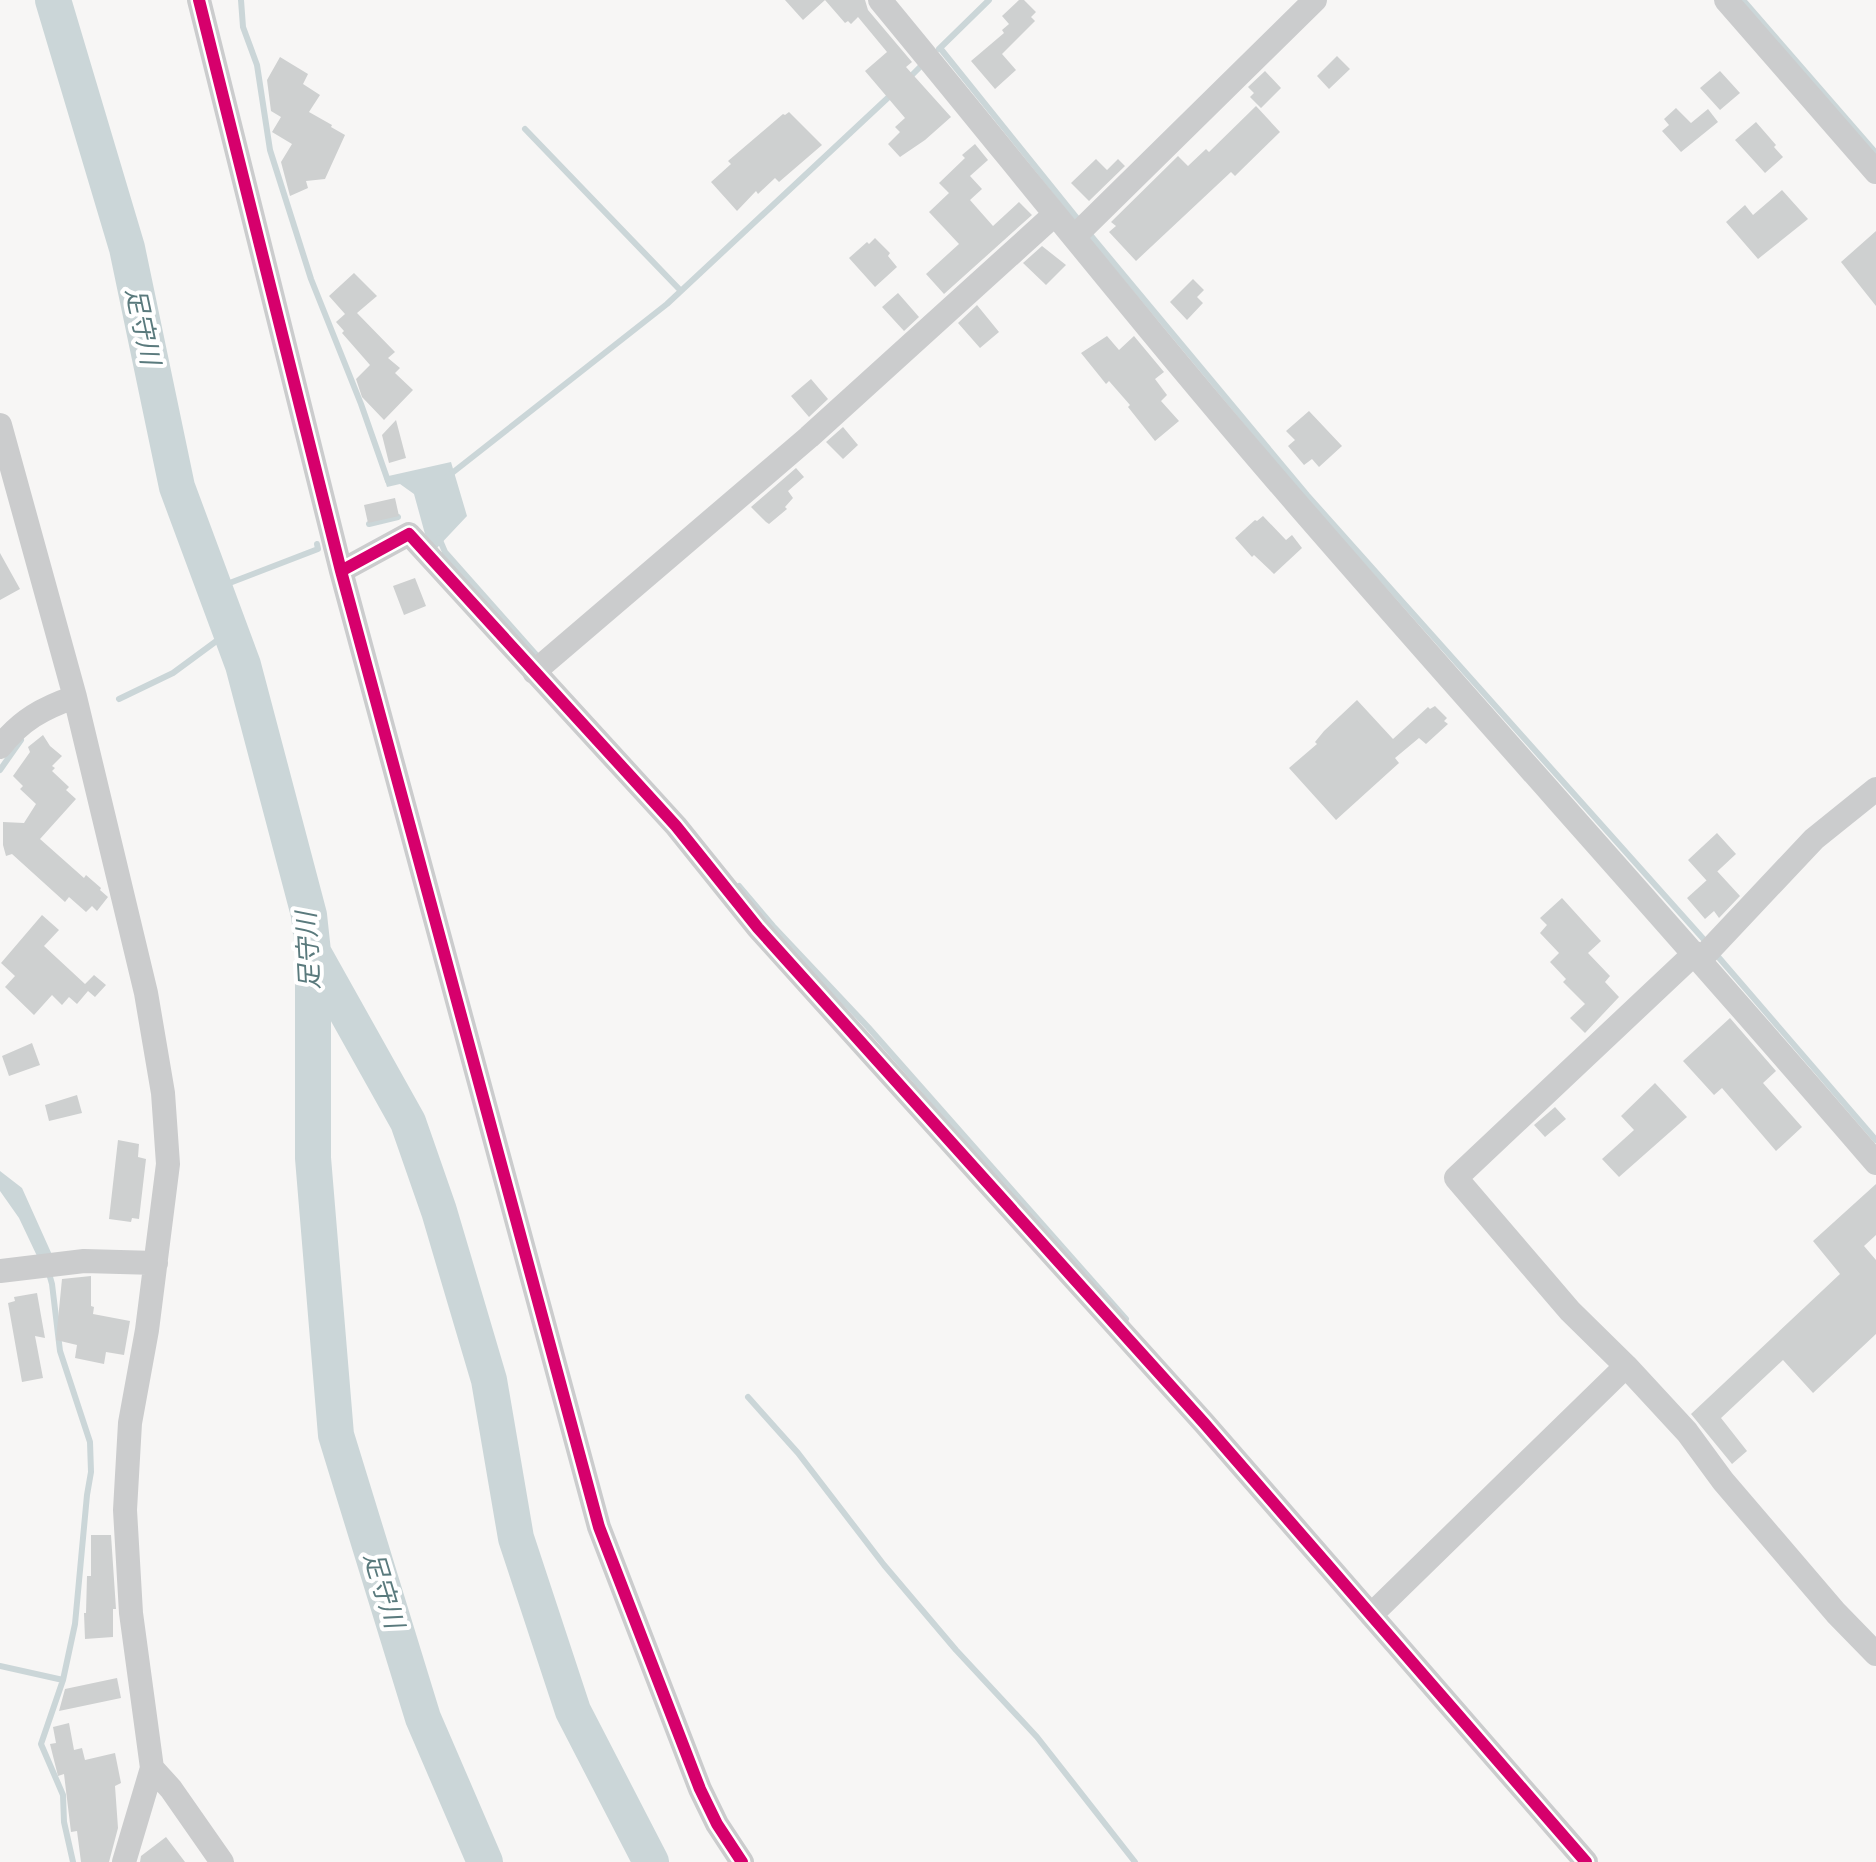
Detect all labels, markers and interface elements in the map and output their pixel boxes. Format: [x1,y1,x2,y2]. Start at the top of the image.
water label: 足守川 [119,285,166,370]
water label: 足守川 [291,908,326,991]
water label: 足守川 [357,1548,411,1635]

